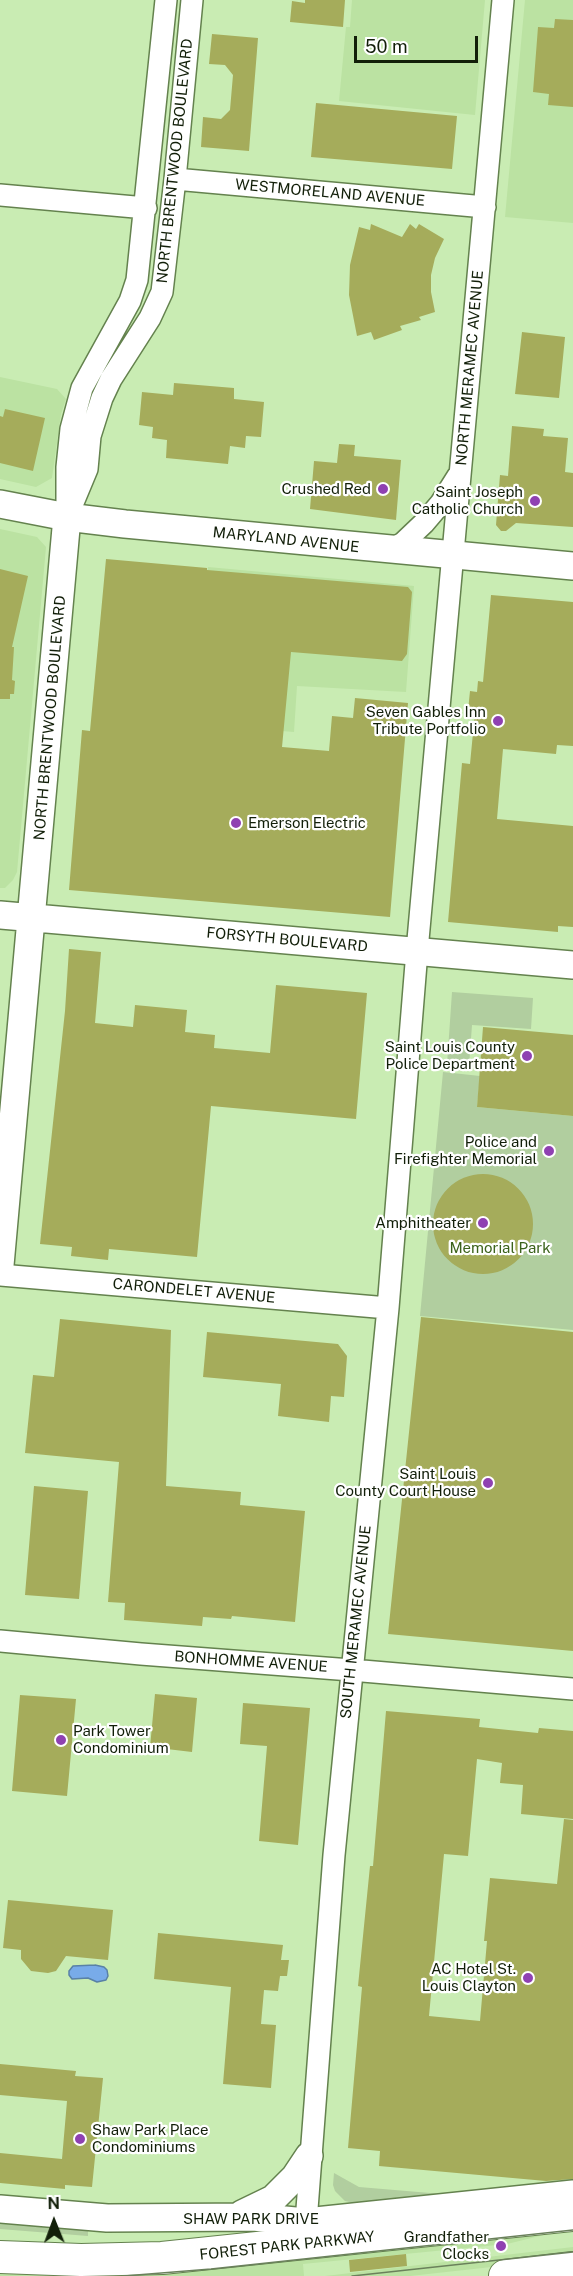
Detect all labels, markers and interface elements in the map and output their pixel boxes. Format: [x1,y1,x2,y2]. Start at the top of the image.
scale bar [357,24,482,62]
text: 50 m [365,36,408,57]
street label: NORTH BRENTWOOD BOULEVARD [153,38,197,284]
street label: WESTMORELAND AVENUE [234,176,426,210]
street label: NORTH MERAMEC AVENUE [452,270,488,466]
place label: Crushed Red [281,480,371,498]
marker: Crushed Red [376,482,390,496]
place label: Saint Joseph Catholic Church [412,483,523,518]
marker: Saint Joseph Catholic Church [528,494,542,508]
street label: MARYLAND AVENUE [212,523,360,557]
street label: NORTH BRENTWOOD BOULEVARD [30,595,70,841]
place label: Seven Gables Inn Tribute Portfolio [366,703,486,738]
marker: Seven Gables Inn Tribute Portfolio [491,714,505,728]
place label: Emerson Electric [248,814,366,832]
marker: Emerson Electric [229,816,243,830]
street label: FORSYTH BOULEVARD [206,924,368,956]
place label: Saint Louis County Police Department [385,1038,515,1073]
marker: Saint Louis County Police Department [520,1049,534,1063]
place label: Police and Firefighter Memorial [394,1133,537,1168]
marker: Police and Firefighter Memorial [542,1144,556,1158]
place label: Amphitheater [375,1214,471,1232]
marker: Amphitheater [476,1216,490,1230]
park label: Memorial Park [449,1239,551,1257]
street label: CARONDELET AVENUE [112,1275,276,1307]
place label: Saint Louis County Court House [335,1465,476,1500]
marker: Saint Louis County Court House [481,1476,495,1490]
street label: SOUTH MERAMEC AVENUE [337,1524,375,1720]
street label: BONHOMME AVENUE [174,1648,328,1676]
place label: Park Tower Condominium [73,1722,169,1757]
marker: Park Tower Condominium [54,1733,68,1747]
place label: AC Hotel St. Louis Clayton [422,1960,516,1995]
marker: AC Hotel St. Louis Clayton [521,1971,535,1985]
place label: Shaw Park Place Condominiums [92,2121,209,2156]
marker: Shaw Park Place Condominiums [73,2132,87,2146]
north arrow [24,2192,84,2252]
text: N [47,2194,60,2213]
street label: SHAW PARK DRIVE [183,2210,319,2228]
street label: FOREST PARK PARKWAY [198,2228,376,2264]
place label: Grandfather Clocks [404,2228,489,2263]
marker: Grandfather Clocks [494,2239,508,2253]

